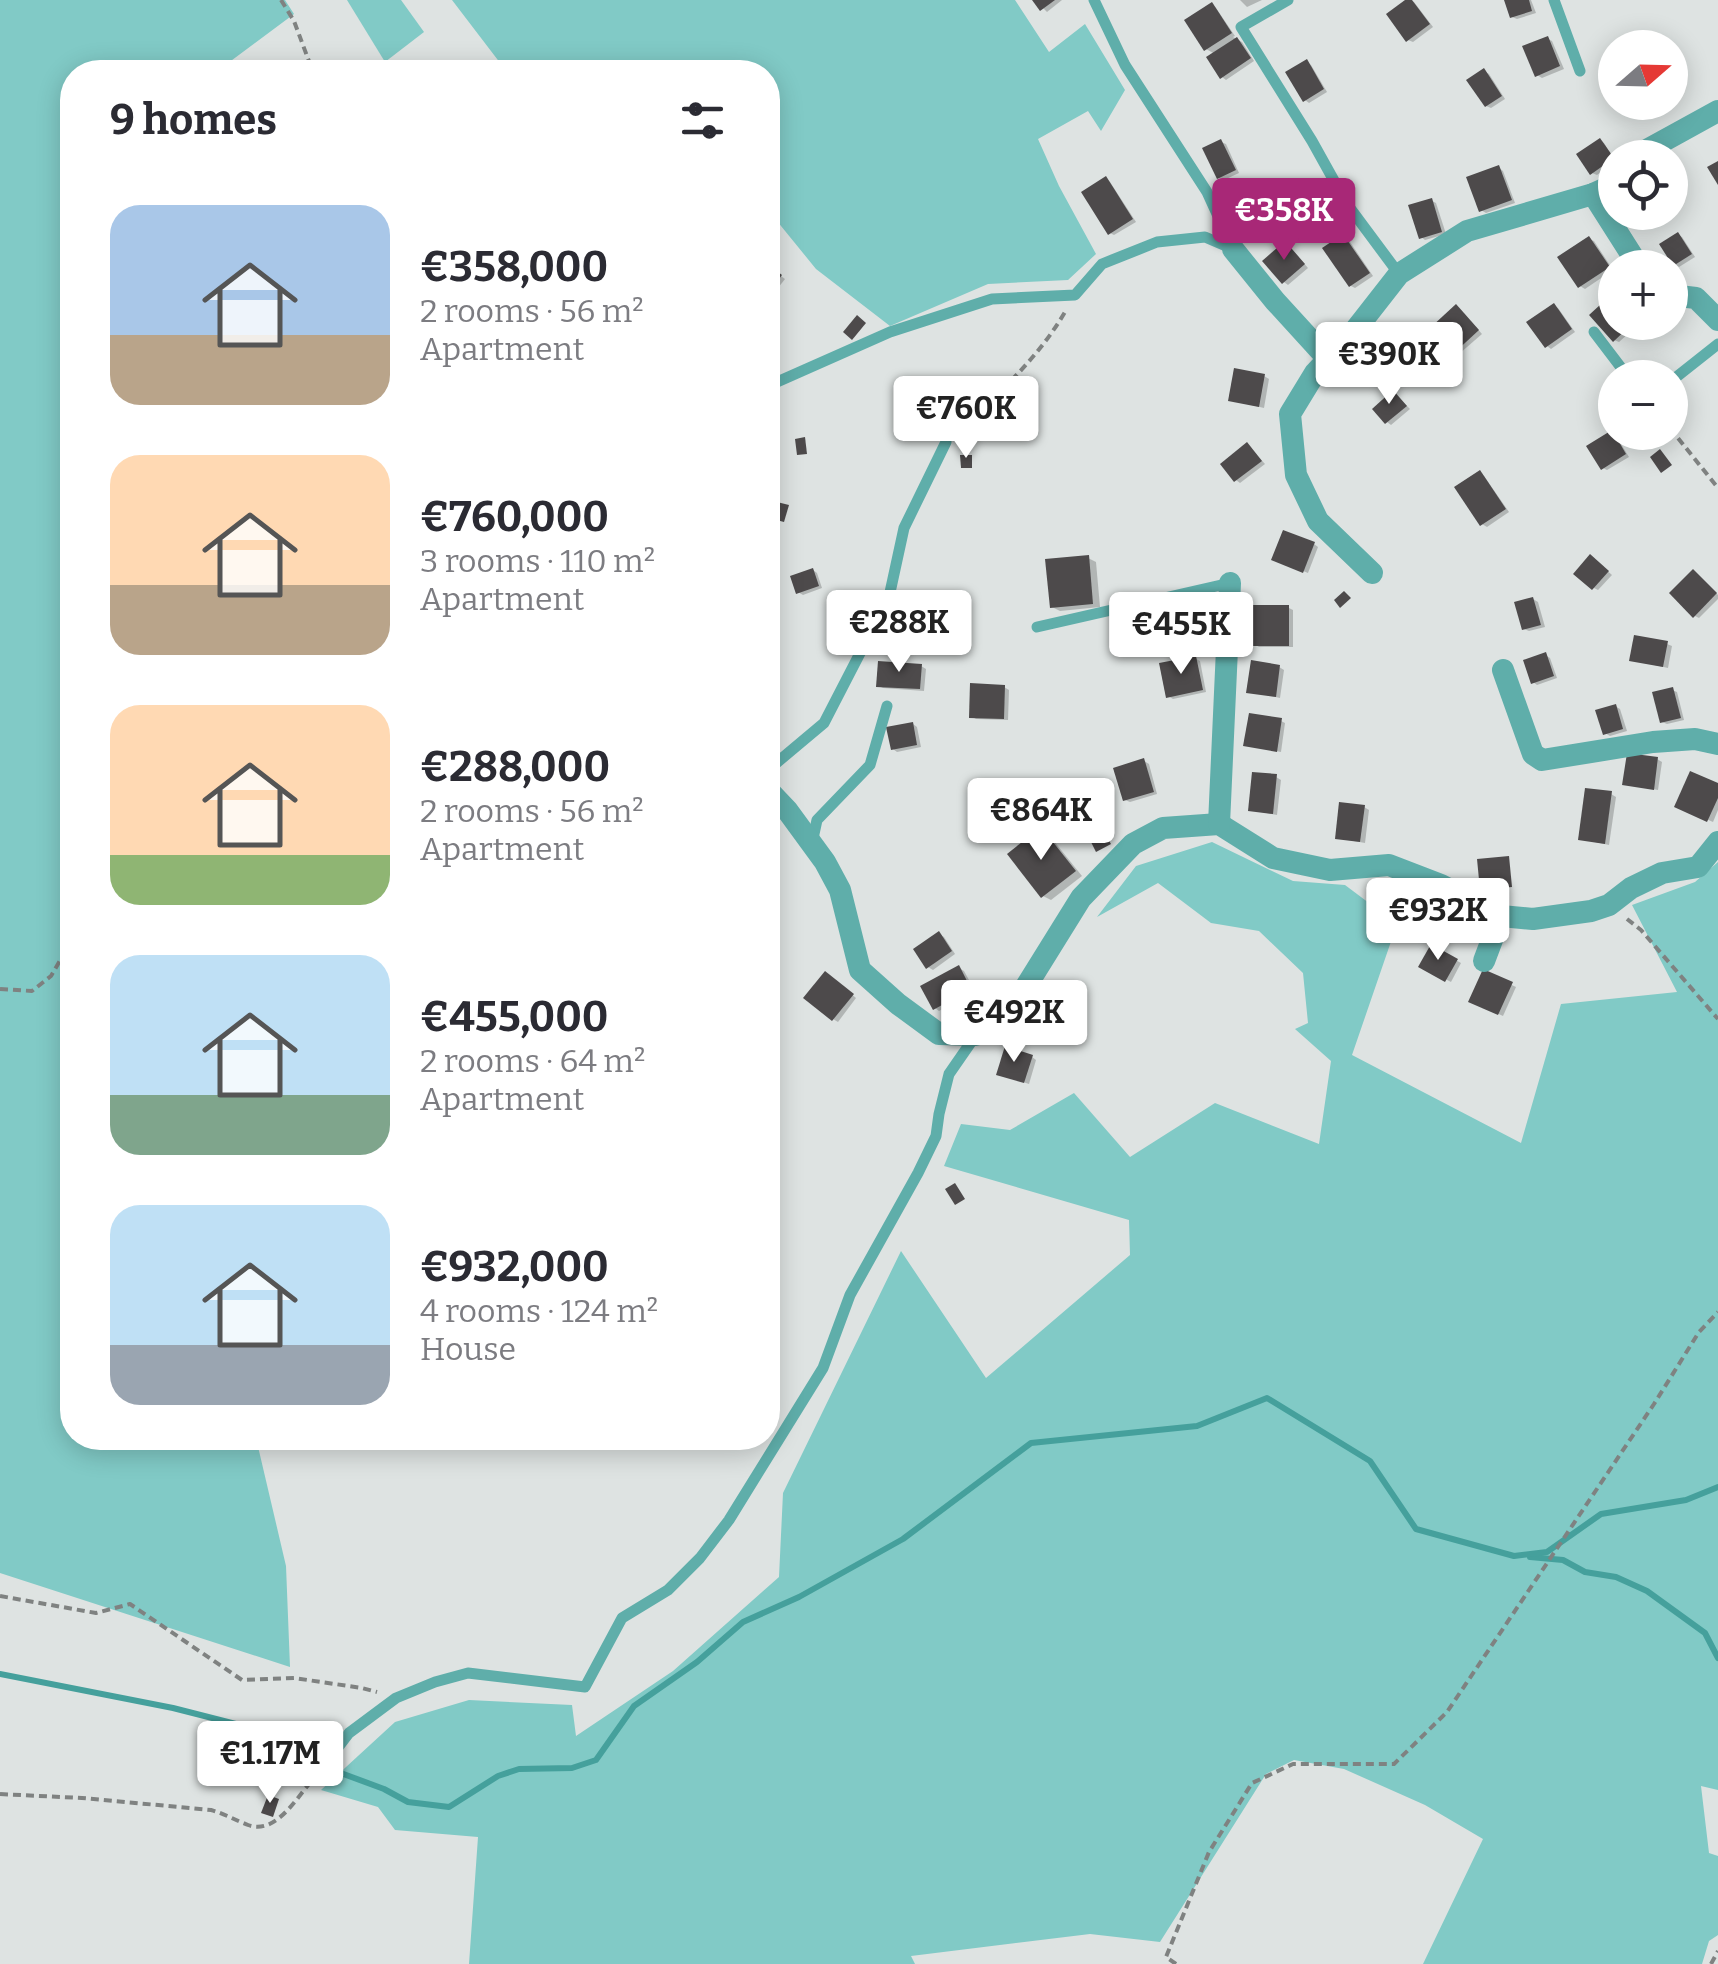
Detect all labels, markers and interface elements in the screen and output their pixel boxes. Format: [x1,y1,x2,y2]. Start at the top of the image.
north arrow [1598,30,1688,120]
map controls [1598,30,1688,450]
icon: filters [675,93,730,148]
text: 9 homes [110,95,277,145]
button: locate [1598,140,1688,230]
pin: €358K [1214,178,1354,263]
text: €358K [1234,191,1334,229]
text: €358,000 [420,242,608,292]
icon: home [190,245,310,365]
button: + [1598,250,1688,340]
text: 2 rooms · 56 m² [420,292,644,330]
pin: €390K [1319,322,1459,407]
text: Apartment [420,330,584,368]
text: €390K [1338,335,1440,373]
button: − [1598,360,1688,450]
pin: €760K [896,376,1036,461]
text: €760K [915,389,1017,427]
text: €760,000 [420,492,609,542]
icon: home [190,495,310,615]
text: 3 rooms · 110 m² [420,542,655,580]
text: Apartment [420,580,584,618]
pin: €288K [829,590,969,675]
pin: €455K [1111,592,1251,677]
text: €288K [849,603,949,641]
text: €455K [1131,605,1231,643]
text: €288,000 [420,742,610,792]
icon: home [190,745,310,865]
pin: €864K [971,778,1111,863]
text: €864K [990,791,1092,829]
text: 2 rooms · 56 m² [420,792,644,830]
text: Apartment [420,830,584,868]
pin: €932K [1368,878,1508,963]
text: €932K [1388,891,1488,929]
pin: €492K [944,980,1084,1065]
text: €455,000 [420,992,609,1042]
text: €492K [963,993,1065,1031]
icon: home [190,995,310,1115]
text: 2 rooms · 64 m² [420,1042,645,1080]
text: Apartment [420,1080,584,1118]
text: €932,000 [420,1242,609,1292]
icon: home [190,1245,310,1365]
text: 4 rooms · 124 m² [420,1292,658,1330]
text: House [420,1330,516,1368]
pin: €1.17M [189,1721,351,1806]
text: €1.17M [219,1734,321,1772]

